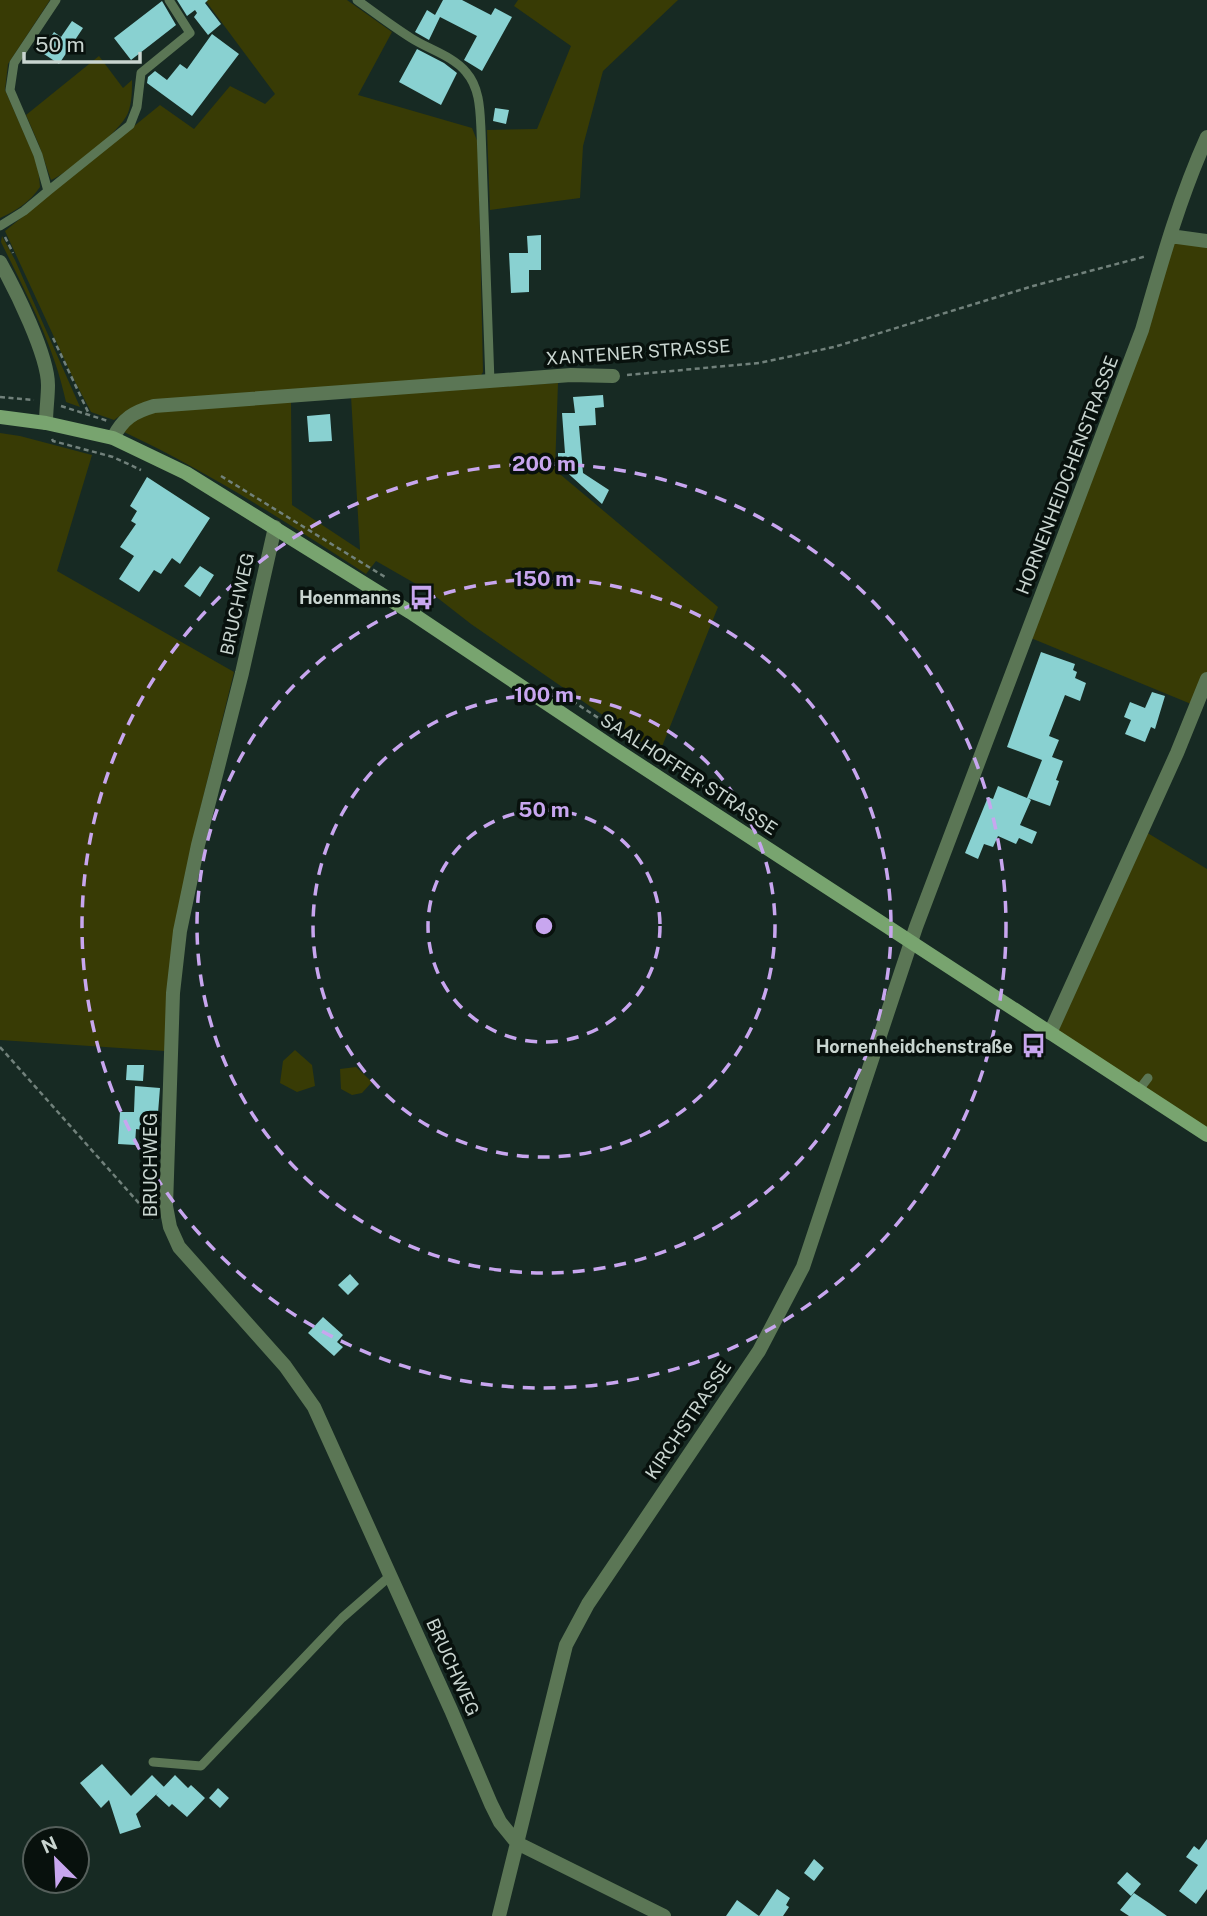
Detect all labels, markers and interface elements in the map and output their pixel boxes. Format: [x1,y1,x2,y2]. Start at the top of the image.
scale bar [24,21,140,65]
text: 50 m [35,32,85,57]
street label: XANTENER STRASSE [545,335,731,369]
street label: HORNENHEIDCHENSTRASSE [1012,353,1122,597]
text: 200 m [512,451,576,476]
street label: BRUCHWEG [216,551,258,657]
text: 150 m [514,566,574,591]
bus stop icon: Hoenmanns [407,583,435,611]
place label: Hoenmanns [299,587,401,608]
text: 100 m [514,682,574,707]
street label: SAALHOFFER STRASSE [597,709,781,839]
text: 50 m [518,797,570,822]
centre of rings [532,914,556,938]
bus stop icon: Hornenheidchenstraße [1019,1032,1047,1060]
place label: Hornenheidchenstraße [816,1036,1013,1057]
street label: BRUCHWEG [140,1113,161,1217]
street label: KIRCHSTRASSE [641,1357,735,1483]
street label: BRUCHWEG [422,1615,484,1719]
north arrow [21,1825,91,1895]
text: N [38,1831,60,1858]

